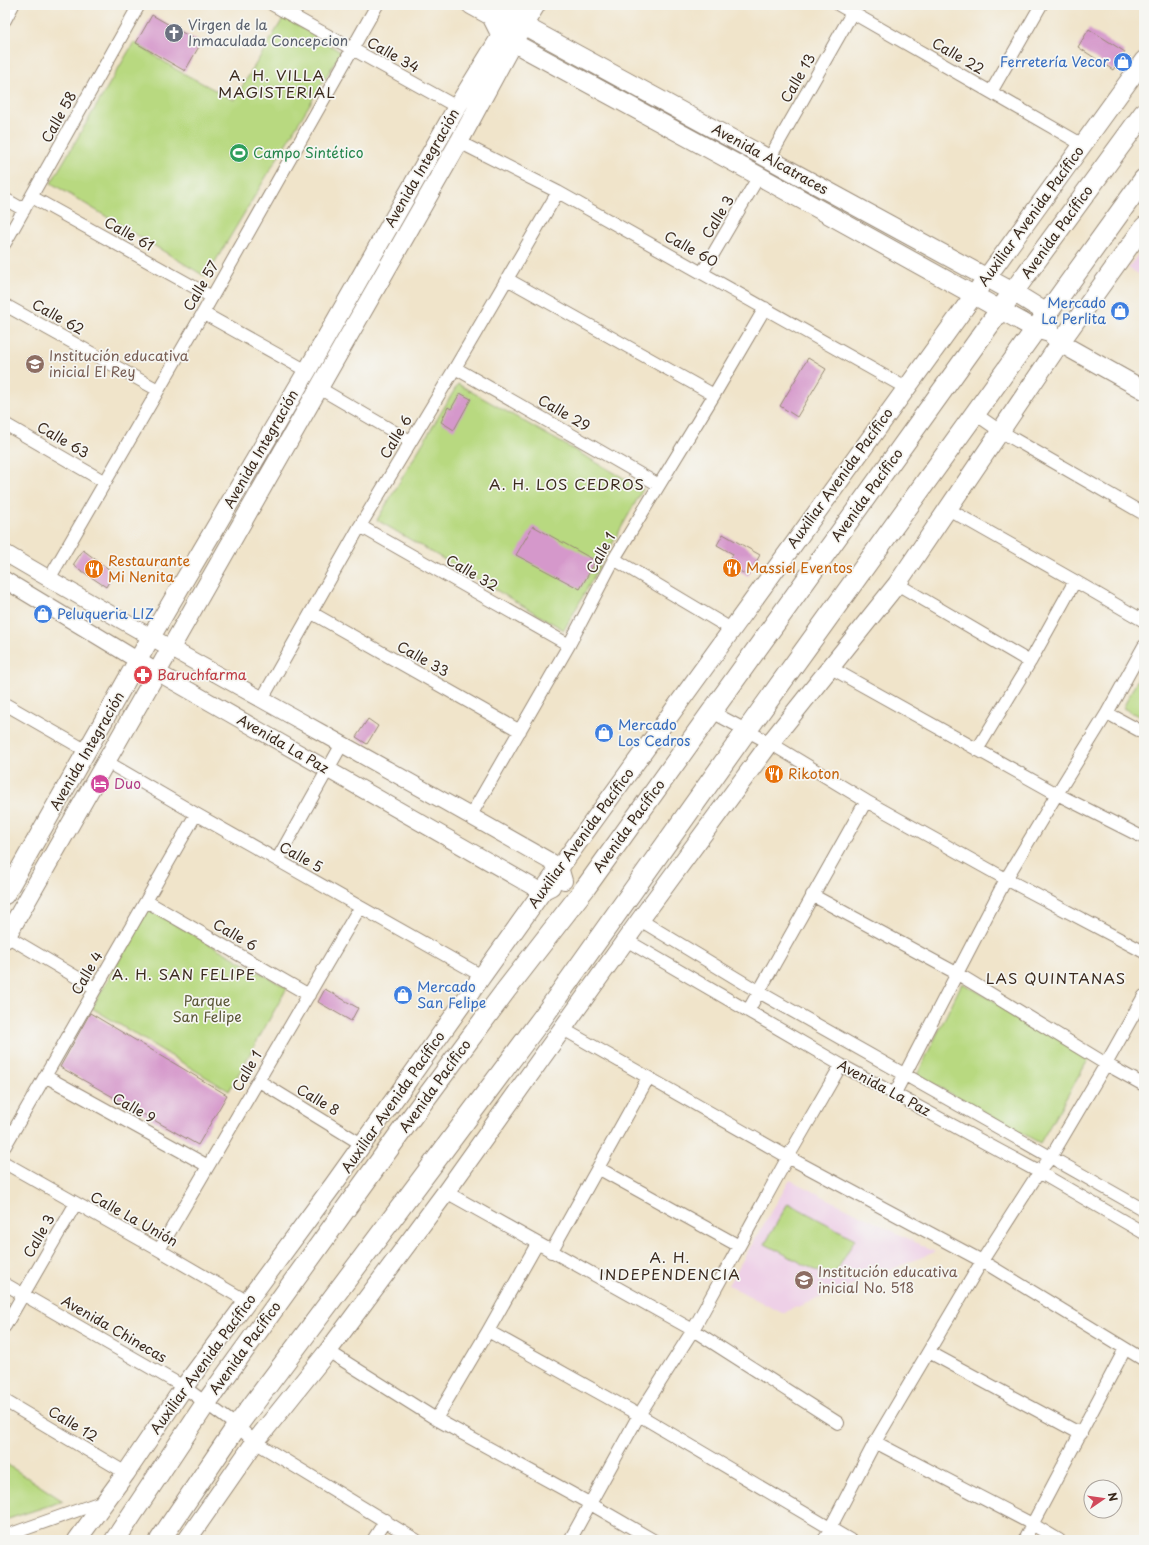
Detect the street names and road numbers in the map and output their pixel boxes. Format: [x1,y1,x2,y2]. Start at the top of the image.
street label: Calle 34 [363,32,423,78]
street label: Calle 22 [928,32,988,79]
street label: Calle 13 [775,49,820,106]
street label: Calle 58 [36,87,81,146]
street label: Avenida Integración [379,105,464,231]
street label: Avenida Alcatraces [708,118,832,199]
street label: Auxiliar Avenida Pacífico [975,143,1087,289]
street label: Avenida Pacífico [1018,183,1096,281]
street label: Calle 3 [696,191,739,242]
street label: Calle 61 [100,211,158,256]
street label: Calle 60 [661,225,722,272]
street label: Calle 57 [178,257,223,315]
street label: Calle 62 [28,294,88,340]
street label: Avenida Integración [218,386,303,512]
street label: Calle 29 [534,389,594,436]
street label: Auxiliar Avenida Pacífico [784,405,896,551]
street label: Calle 6 [374,411,417,463]
street label: Calle 63 [33,416,93,463]
street label: Avenida Pacífico [828,446,906,544]
street label: Calle 1 [581,528,620,577]
street label: Calle 32 [442,549,502,596]
street label: Calle 33 [393,636,453,682]
street label: Avenida Integración [44,688,129,814]
street label: Avenida La Paz [234,709,333,778]
street label: Auxiliar Avenida Pacífico [523,763,639,912]
street label: Avenida Pacífico [588,775,670,877]
street label: Calle 5 [276,836,327,877]
street label: Calle 6 [209,914,261,956]
street label: Calle 4 [66,947,107,998]
street label: Auxiliar Avenida Pacífico [336,1026,450,1177]
street label: Avenida Pacífico [394,1035,476,1137]
street label: Calle 1 [226,1046,267,1095]
street label: Avenida La Paz [834,1054,935,1121]
street label: Calle 8 [293,1079,344,1121]
street label: Calle 9 [109,1087,160,1128]
street label: Calle La Unión [87,1186,182,1251]
street label: Calle 3 [18,1210,59,1261]
street label: Auxiliar Avenida Pacífico [145,1289,261,1438]
street label: Avenida Chinecas [58,1290,171,1367]
street label: Avenida Pacífico [204,1297,286,1399]
street label: Calle 12 [44,1400,102,1447]

